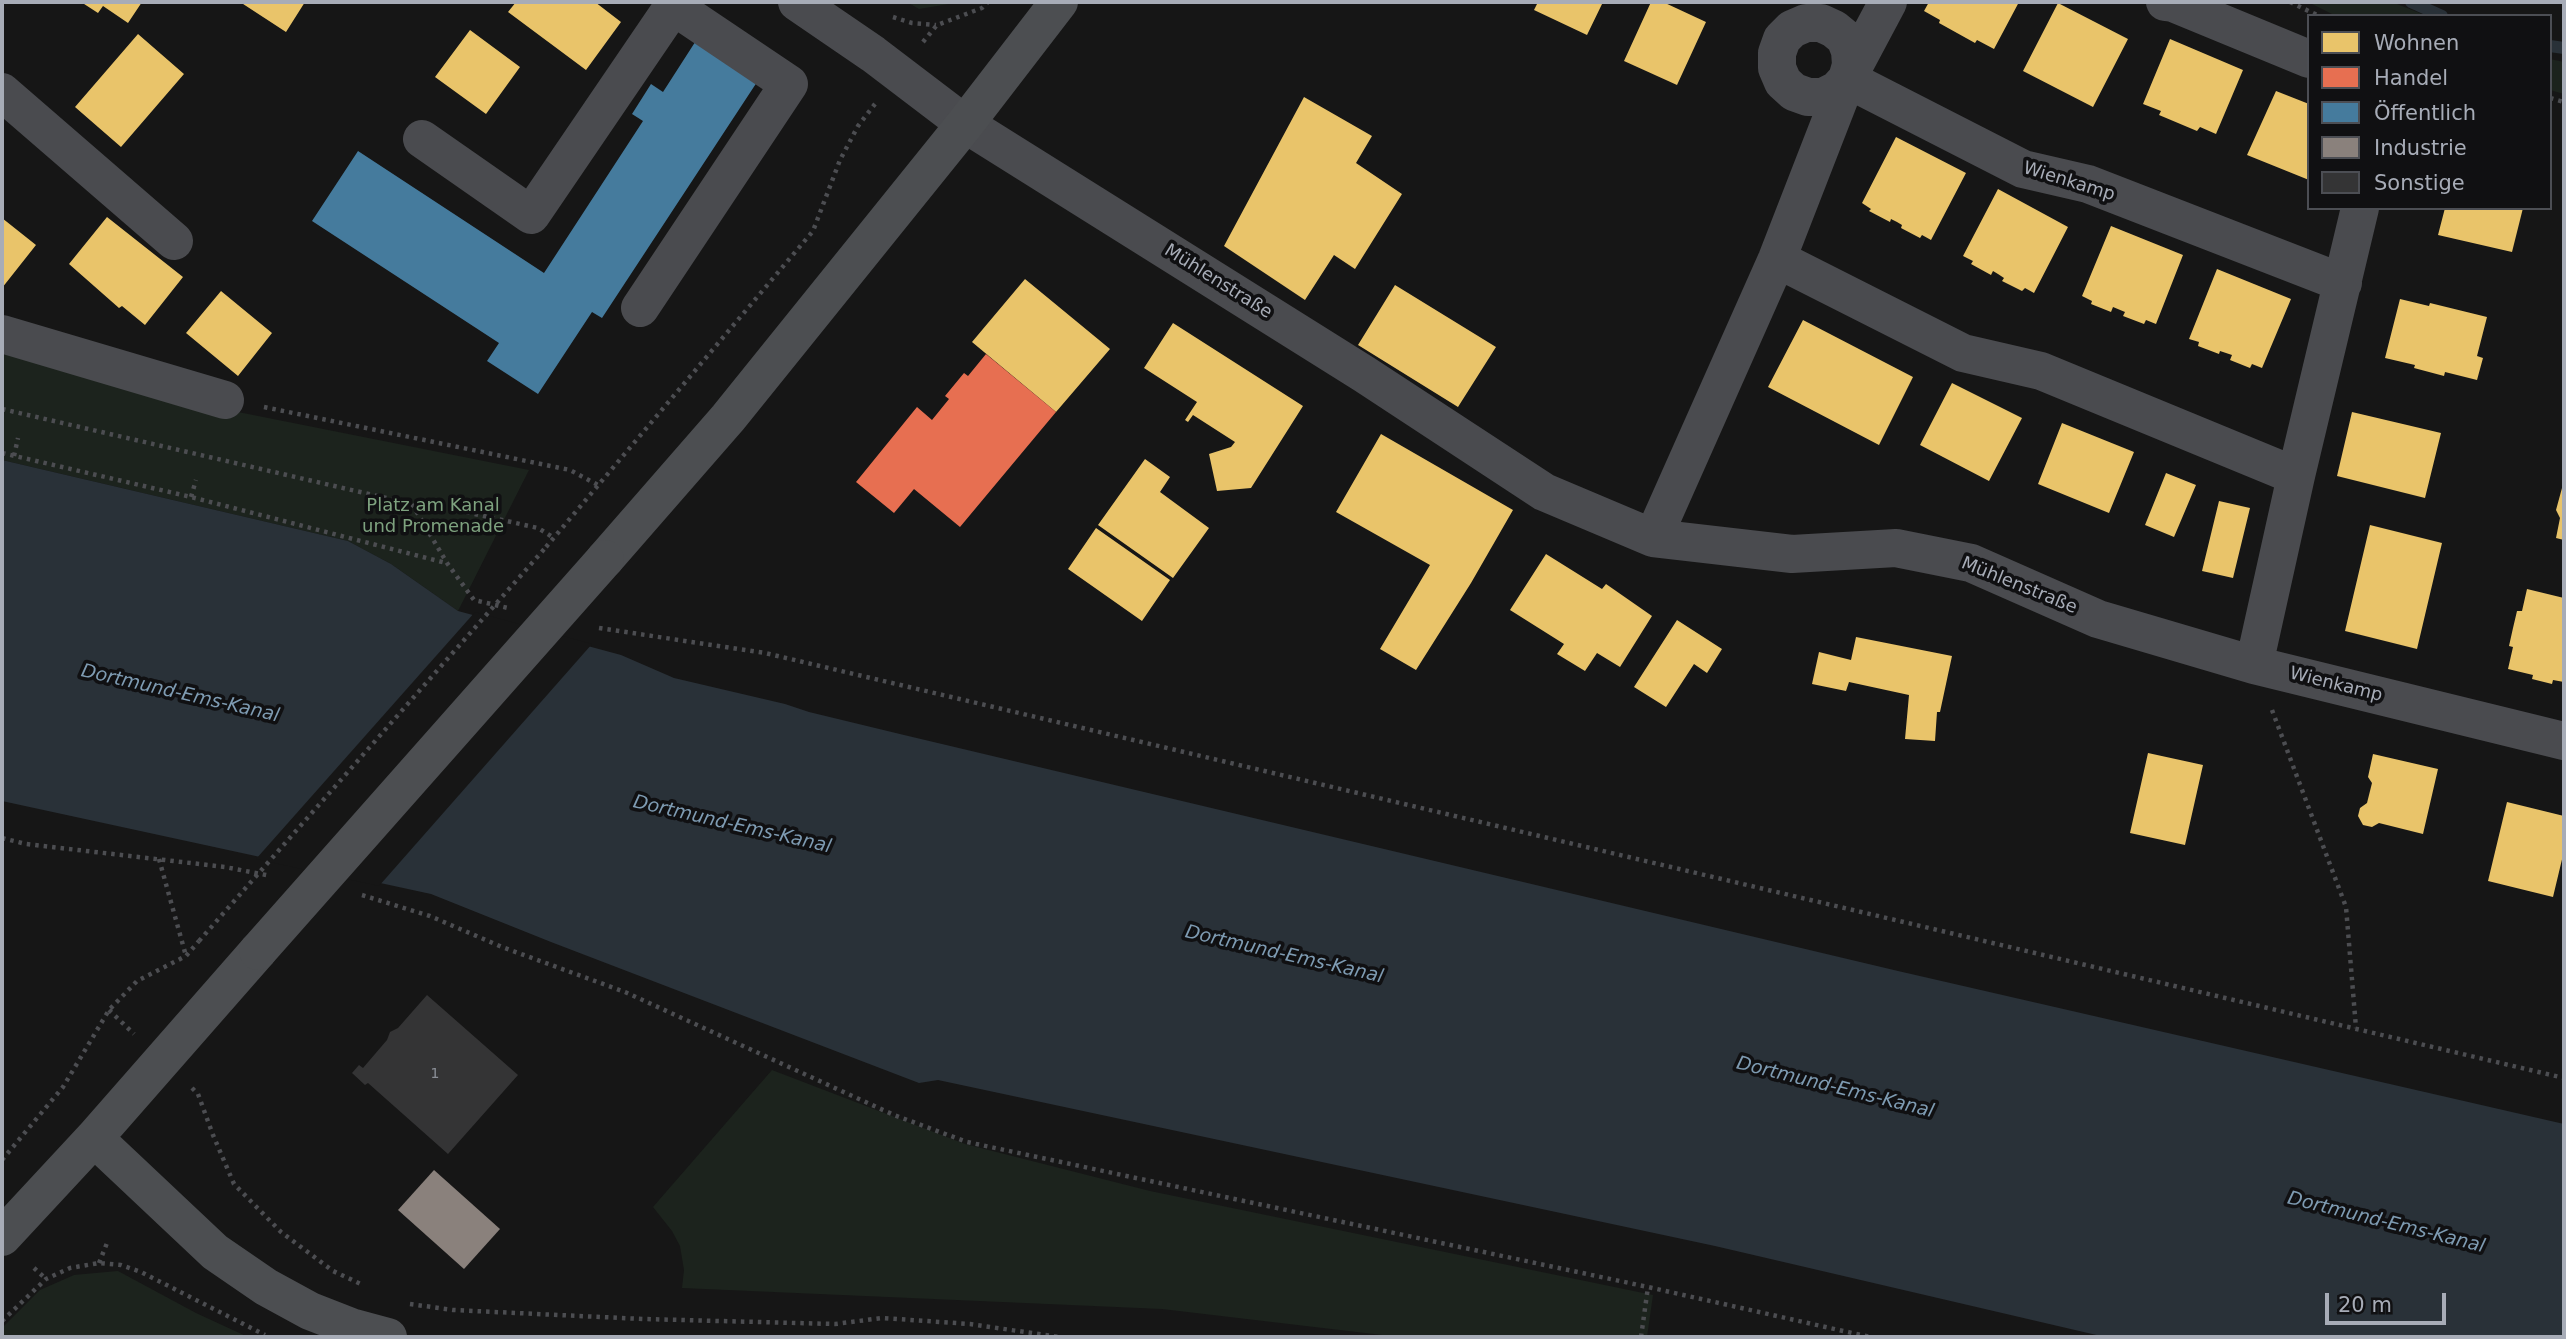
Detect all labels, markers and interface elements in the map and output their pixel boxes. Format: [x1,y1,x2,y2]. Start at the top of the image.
legend [2307,14,2552,210]
text: Wohnen [2374,31,2459,55]
text: Handel [2374,66,2448,90]
text: Öffentlich [2374,101,2476,125]
text: Industrie [2374,136,2467,160]
street label: Wienkamp [2020,158,2118,206]
text: Sonstige [2374,171,2465,195]
street label: Mühlenstraße [1160,240,1276,324]
park label: Platz am Kanal und Promenade [362,495,504,538]
street label: Mühlenstraße [1958,553,2080,619]
water label: Dortmund-Ems-Kanal [79,660,281,728]
street label: Wienkamp [2287,663,2385,707]
water label: Dortmund-Ems-Kanal [631,791,833,859]
water label: Dortmund-Ems-Kanal [1183,921,1385,989]
water label: Dortmund-Ems-Kanal [1734,1052,1936,1124]
house number: 1 [431,1066,439,1082]
water label: Dortmund-Ems-Kanal [2285,1187,2487,1259]
scale bar [2328,1280,2449,1324]
text: 20 m [2338,1293,2392,1317]

